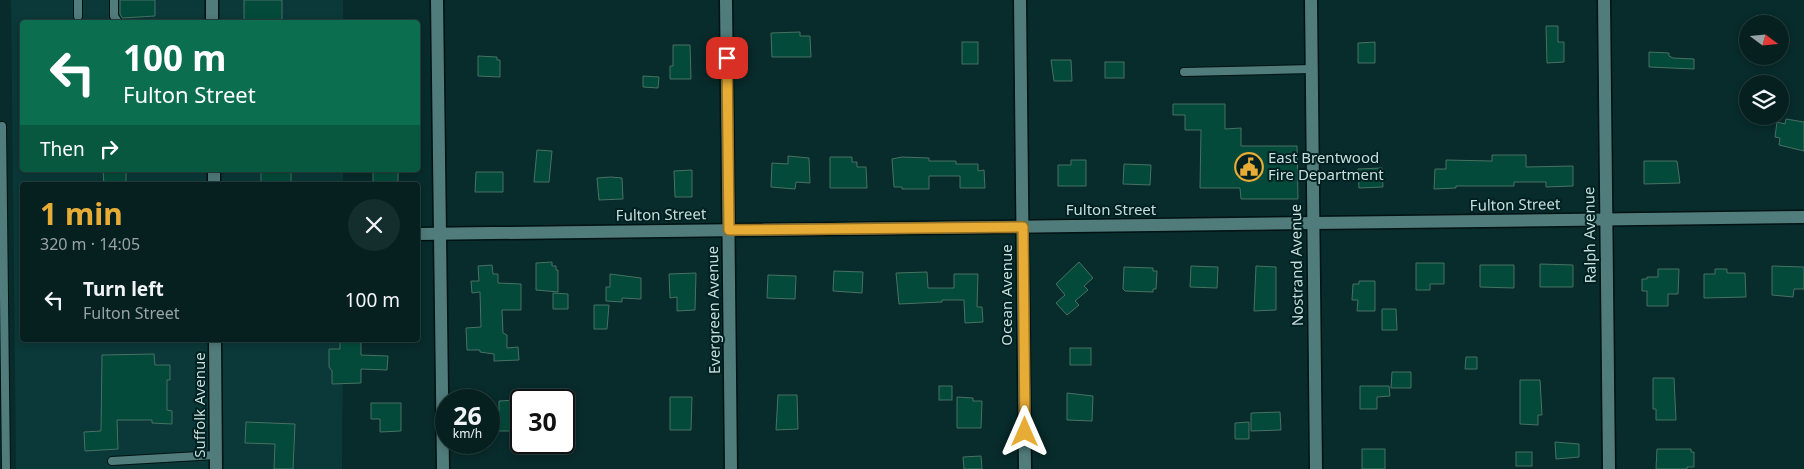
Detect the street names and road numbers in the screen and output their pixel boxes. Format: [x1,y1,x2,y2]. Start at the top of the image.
street label: Ralph Avenue [1578,187,1600,284]
street label: Fulton Street [1470,193,1561,215]
street label: Fulton Street [1066,199,1157,219]
street label: Fulton Street [616,203,707,225]
street label: Nostrand Avenue [1285,204,1307,326]
street label: Ocean Avenue [996,244,1016,346]
street label: Evergreen Avenue [702,246,724,374]
street label: Suffolk Avenue [189,352,209,458]

